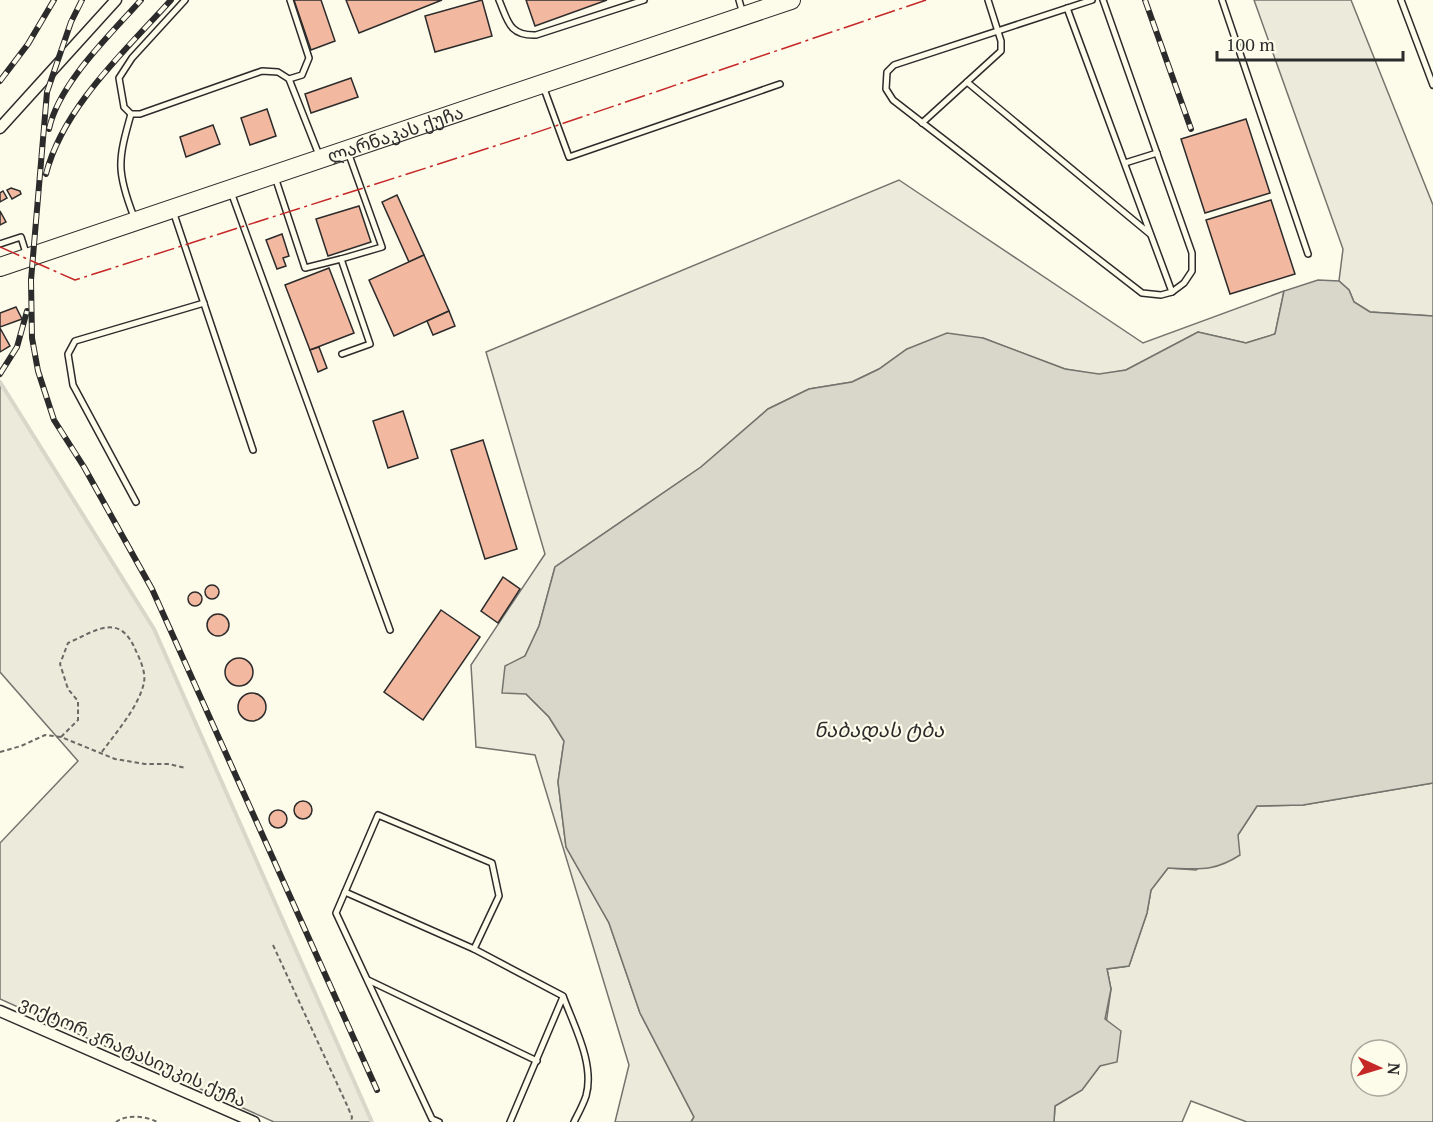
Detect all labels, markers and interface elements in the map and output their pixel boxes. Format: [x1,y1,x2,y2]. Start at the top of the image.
scale bar [1217,24,1403,62]
text: 100 m [1226,32,1275,56]
street label: ლარნაკას ქუჩა [324,100,466,168]
water label: ნაბადას ტბა [814,716,945,743]
street label: ვიქტორ კრატასიუკის ქუჩა [16,990,250,1112]
north arrow [1349,1038,1409,1098]
text: N [1383,1062,1405,1076]

